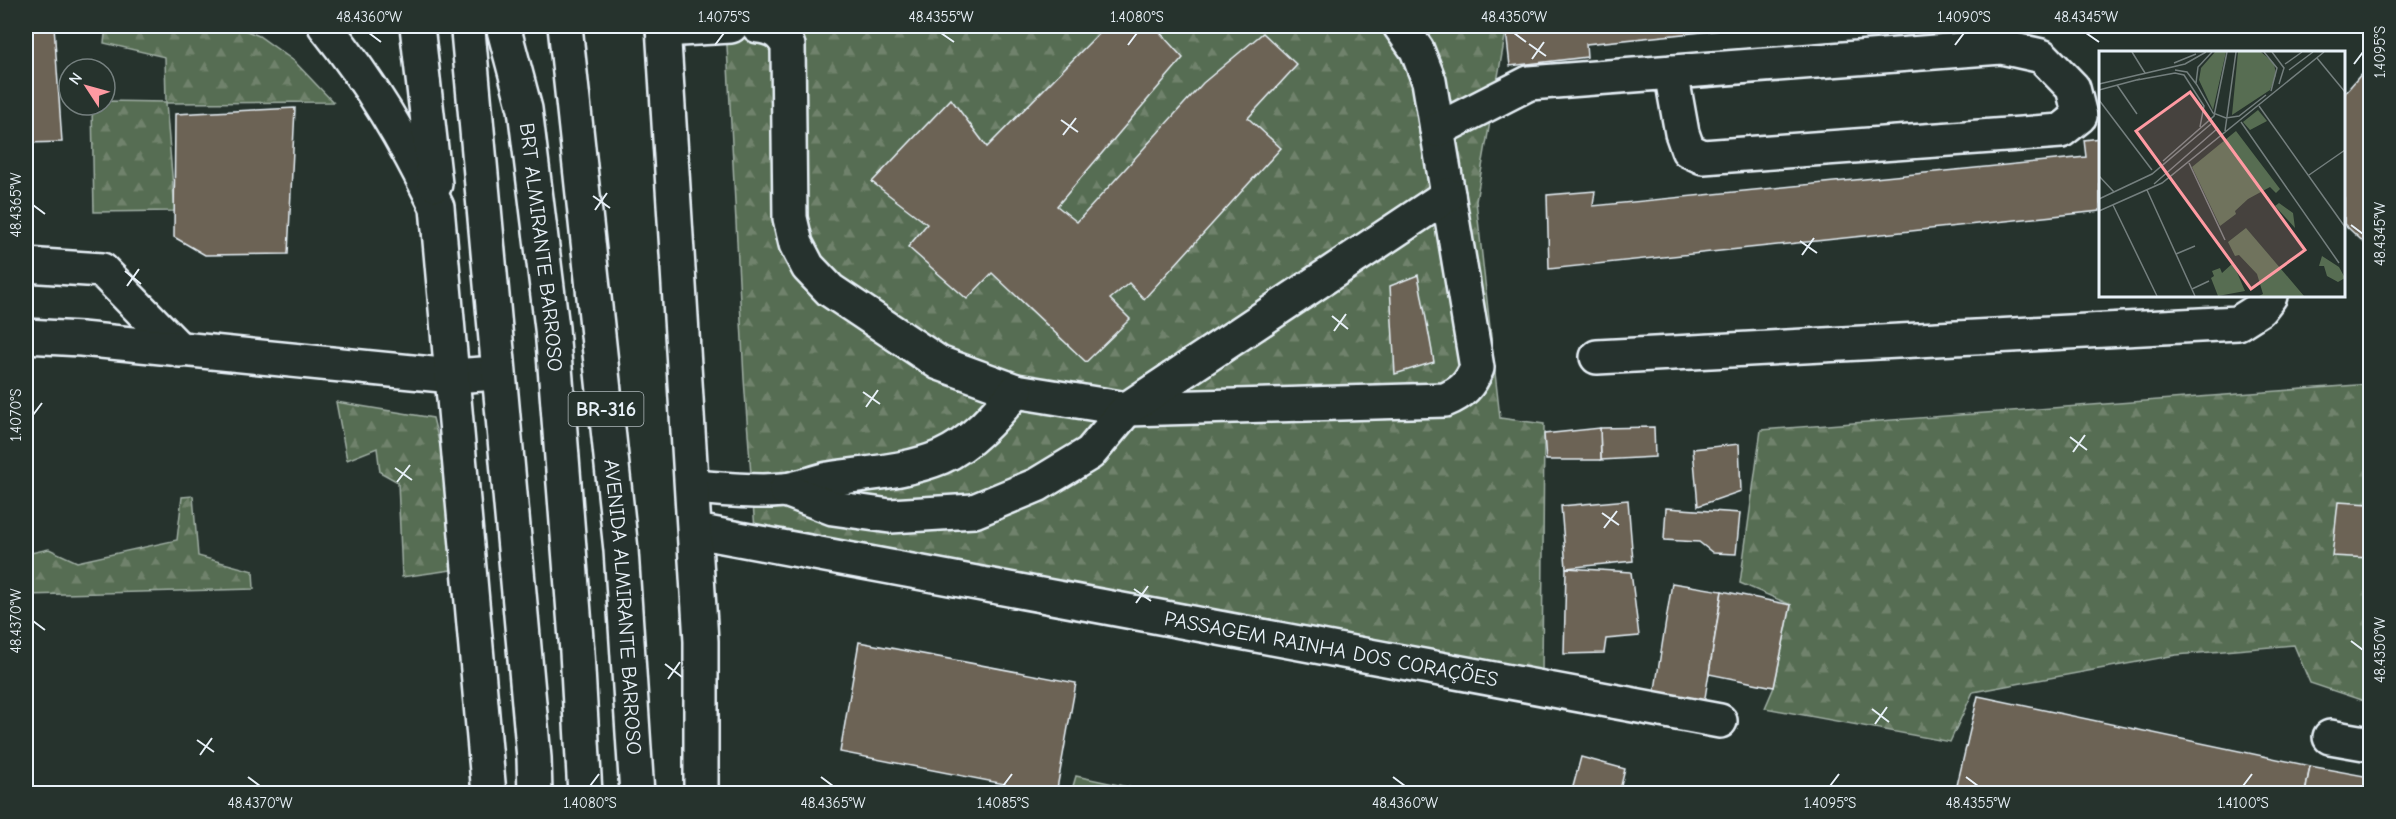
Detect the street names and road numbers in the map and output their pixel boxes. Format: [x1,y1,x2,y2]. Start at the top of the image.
street label: BRT ALMIRANTE BARROSO [515,121,567,372]
road number: BR-316 [568,392,644,426]
street label: AVENIDA ALMIRANTE BARROSO [599,458,646,756]
street label: PASSAGEM RAINHA DOS CORAÇÕES [1162,606,1500,692]

